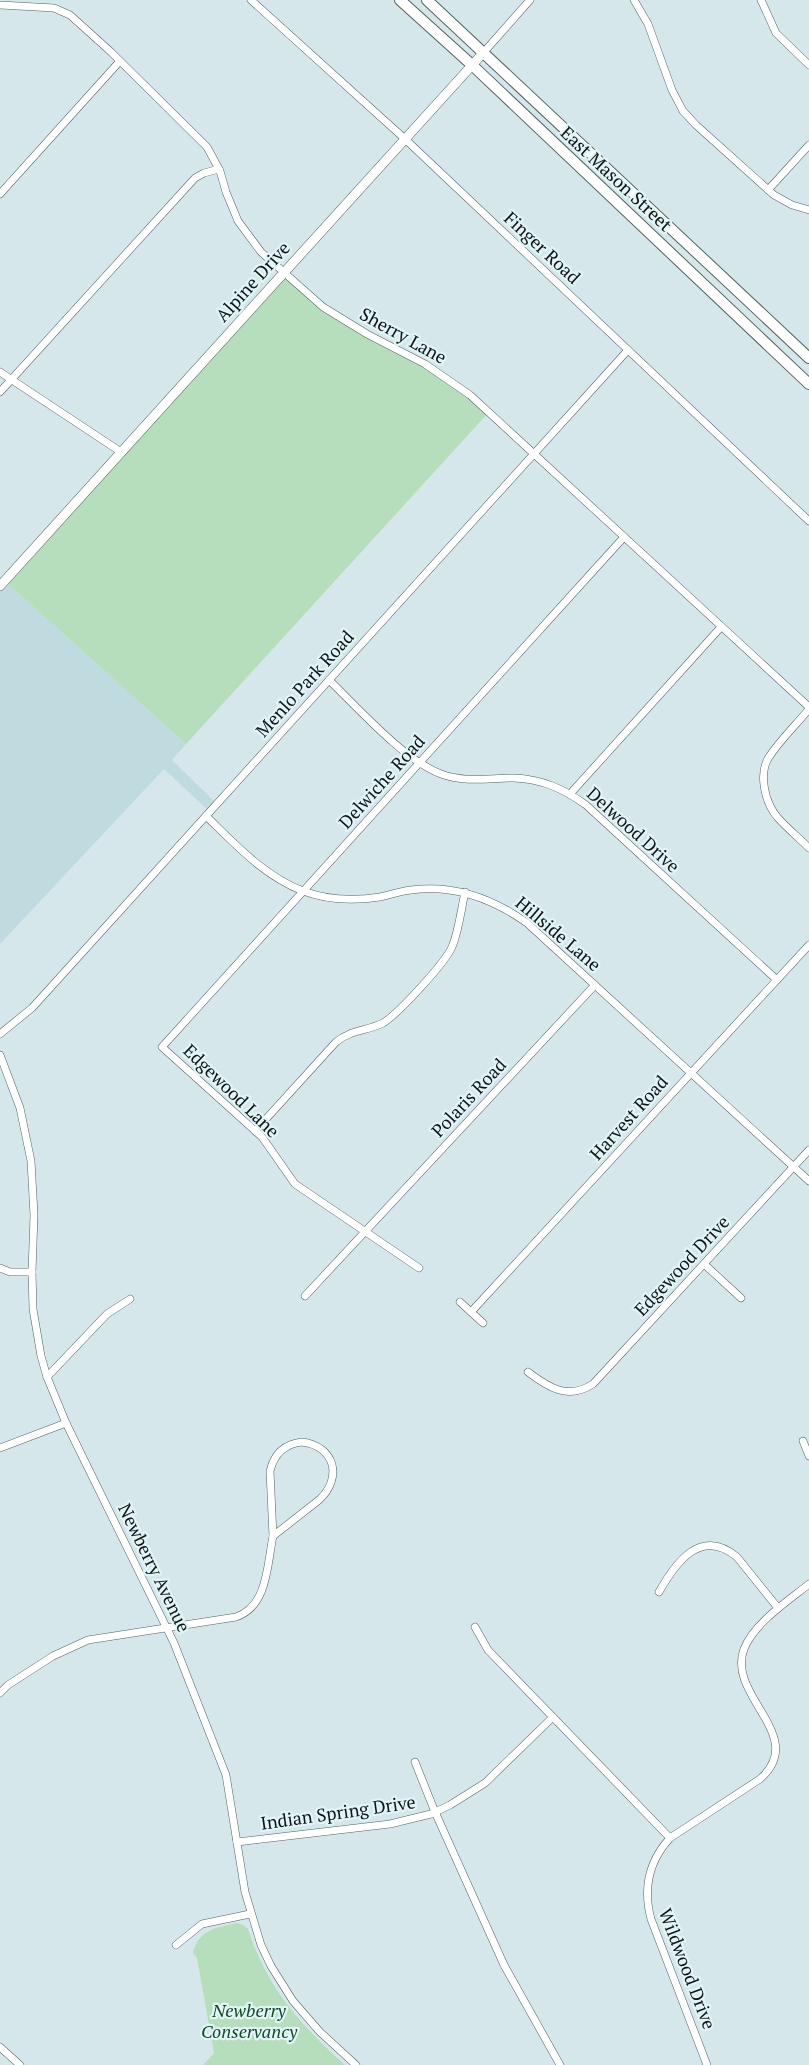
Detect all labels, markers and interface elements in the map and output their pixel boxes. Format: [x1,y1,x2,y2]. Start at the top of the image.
street label: East Mason Street [556,120,678,236]
street label: Finger Road [499,206,586,289]
street label: Alpine Drive [210,236,295,327]
street label: Sherry Lane [356,301,451,369]
street label: Menlo Park Road [250,625,359,742]
street label: Delwiche Road [333,729,430,833]
street label: Delwood Drive [582,781,685,877]
street label: Hillside Lane [511,890,606,976]
street label: Edgewood Lane [178,1038,285,1142]
street label: Polaris Road [426,1053,511,1142]
street label: Harvest Road [584,1070,673,1165]
street label: Edgewood Drive [628,1210,734,1321]
street label: Newberry Avenue [113,1499,196,1636]
street label: Indian Spring Drive [259,1789,417,1835]
street label: Wildwood Drive [654,1905,722,2033]
park label: Newberry Conservancy [201,1998,298,2043]

